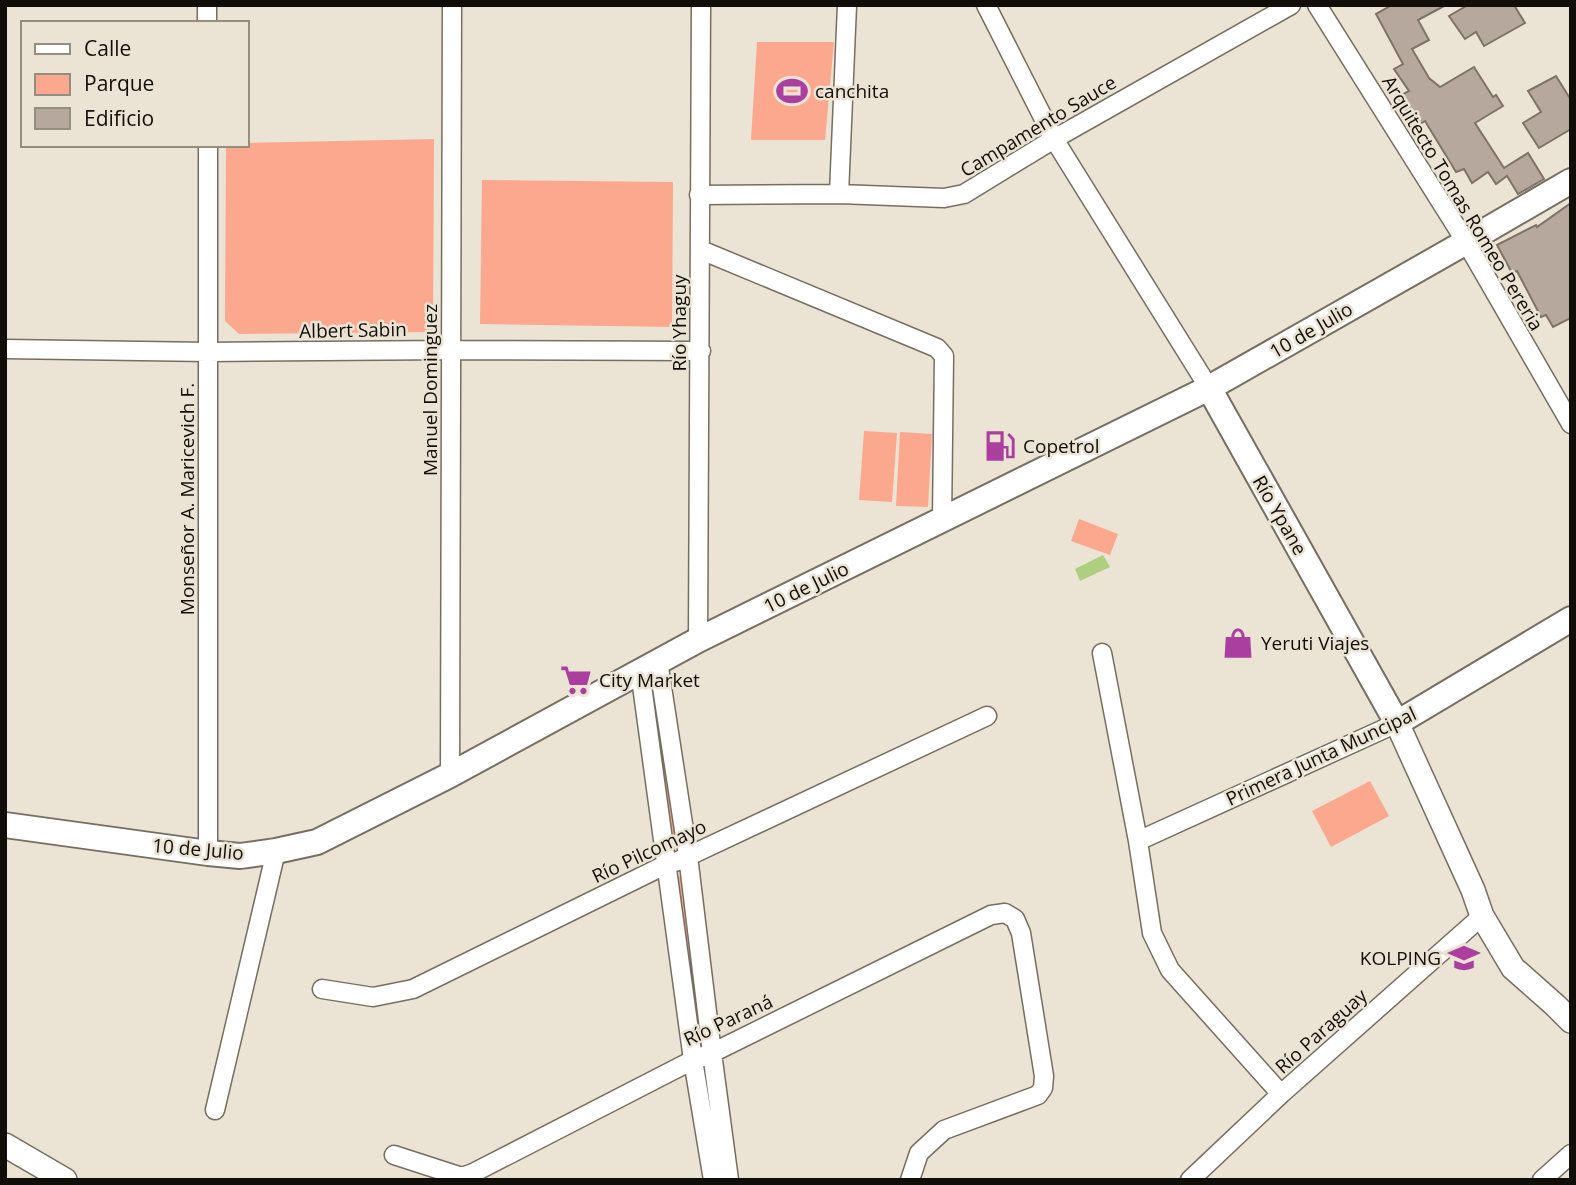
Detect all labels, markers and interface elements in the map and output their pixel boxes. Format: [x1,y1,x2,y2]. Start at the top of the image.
legend [21,21,248,147]
text: Calle [84,34,131,62]
text: Parque [84,69,154,97]
street label: Campamento Sauce [955,69,1121,183]
street label: Arquitecto Tomas Romeo Pereria [1376,71,1550,335]
sports icon: canchita [775,74,809,108]
place label: canchita [815,78,889,104]
text: Edificio [84,104,154,132]
street label: Río Yhaguy [666,274,692,372]
street label: 10 de Julio [1265,296,1357,364]
street label: Manuel Dominguez [417,304,443,476]
street label: Albert Sabin [299,316,407,344]
street label: Monseñor A. Maricevich F. [174,383,200,615]
fuel station icon: Copetrol [983,429,1017,463]
place label: Copetrol [1023,433,1099,459]
street label: Río Ypane [1247,470,1313,560]
street label: 10 de Julio [759,555,853,619]
shop icon: Yeruti Viajes [1221,626,1255,660]
place label: Yeruti Viajes [1261,630,1369,656]
supermarket icon: City Market [559,663,593,697]
place label: City Market [599,667,700,693]
street label: Primera Junta Muncipal [1221,700,1421,812]
street label: Río Pilcomayo [588,813,710,889]
street label: 10 de Julio [151,832,245,866]
school or university icon: KOLPING [1447,941,1481,975]
place label: KOLPING [1360,945,1441,971]
street label: Río Paraguay [1269,982,1373,1079]
street label: Río Paraná [679,988,777,1052]

